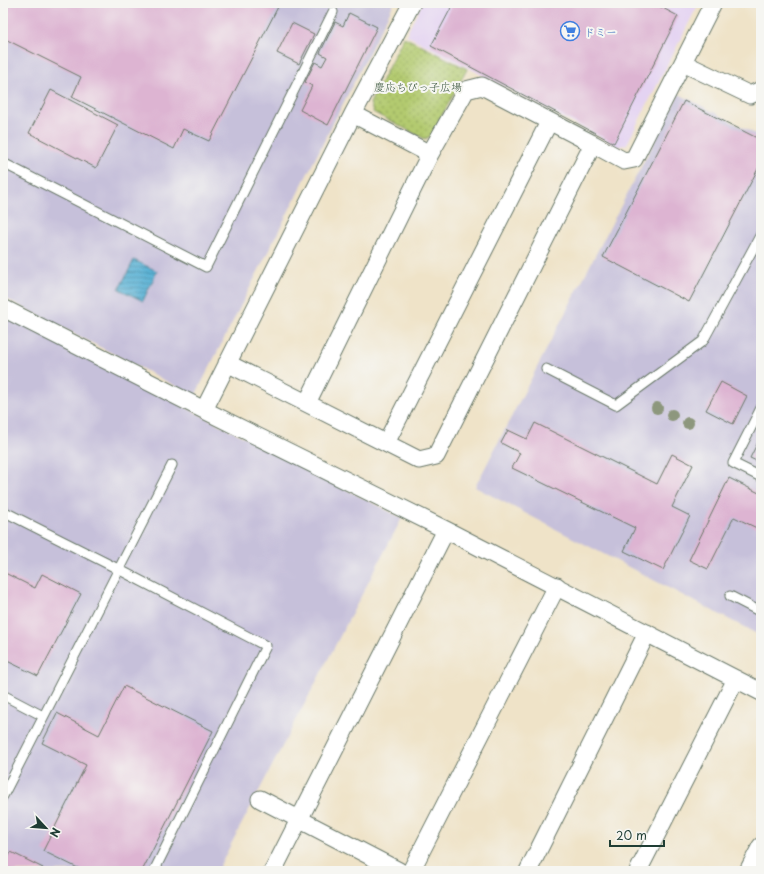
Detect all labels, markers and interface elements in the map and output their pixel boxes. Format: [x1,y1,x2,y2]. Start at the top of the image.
supermarket icon: ドミー [559,20,581,42]
place label: ドミー [584,23,617,40]
park label: 慶応ちびっ子広場 [374,78,462,95]
north arrow [26,808,66,848]
scale bar [610,822,664,848]
text: N [46,825,65,841]
text: 20 m [616,826,647,844]

